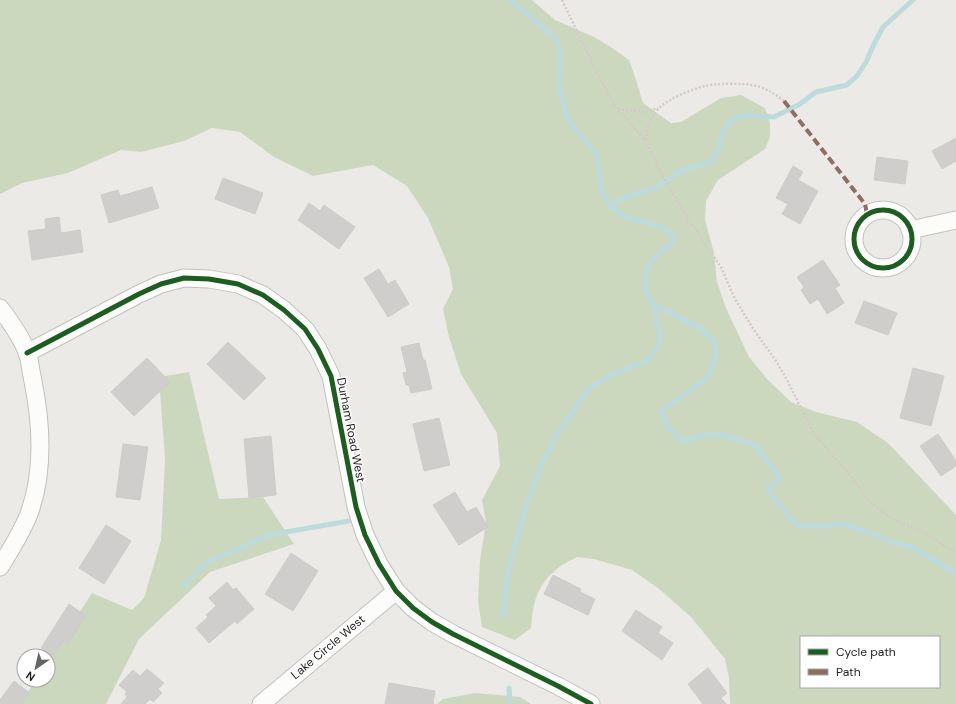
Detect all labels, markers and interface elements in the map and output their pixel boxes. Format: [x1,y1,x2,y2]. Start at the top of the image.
street label: Durham Road West [333,376,369,484]
street label: Lake Circle West [288,611,369,683]
legend [800,636,940,688]
text: Cycle path [836,644,896,660]
north arrow [16,648,56,688]
text: Path [836,664,861,680]
text: N [23,668,38,684]

